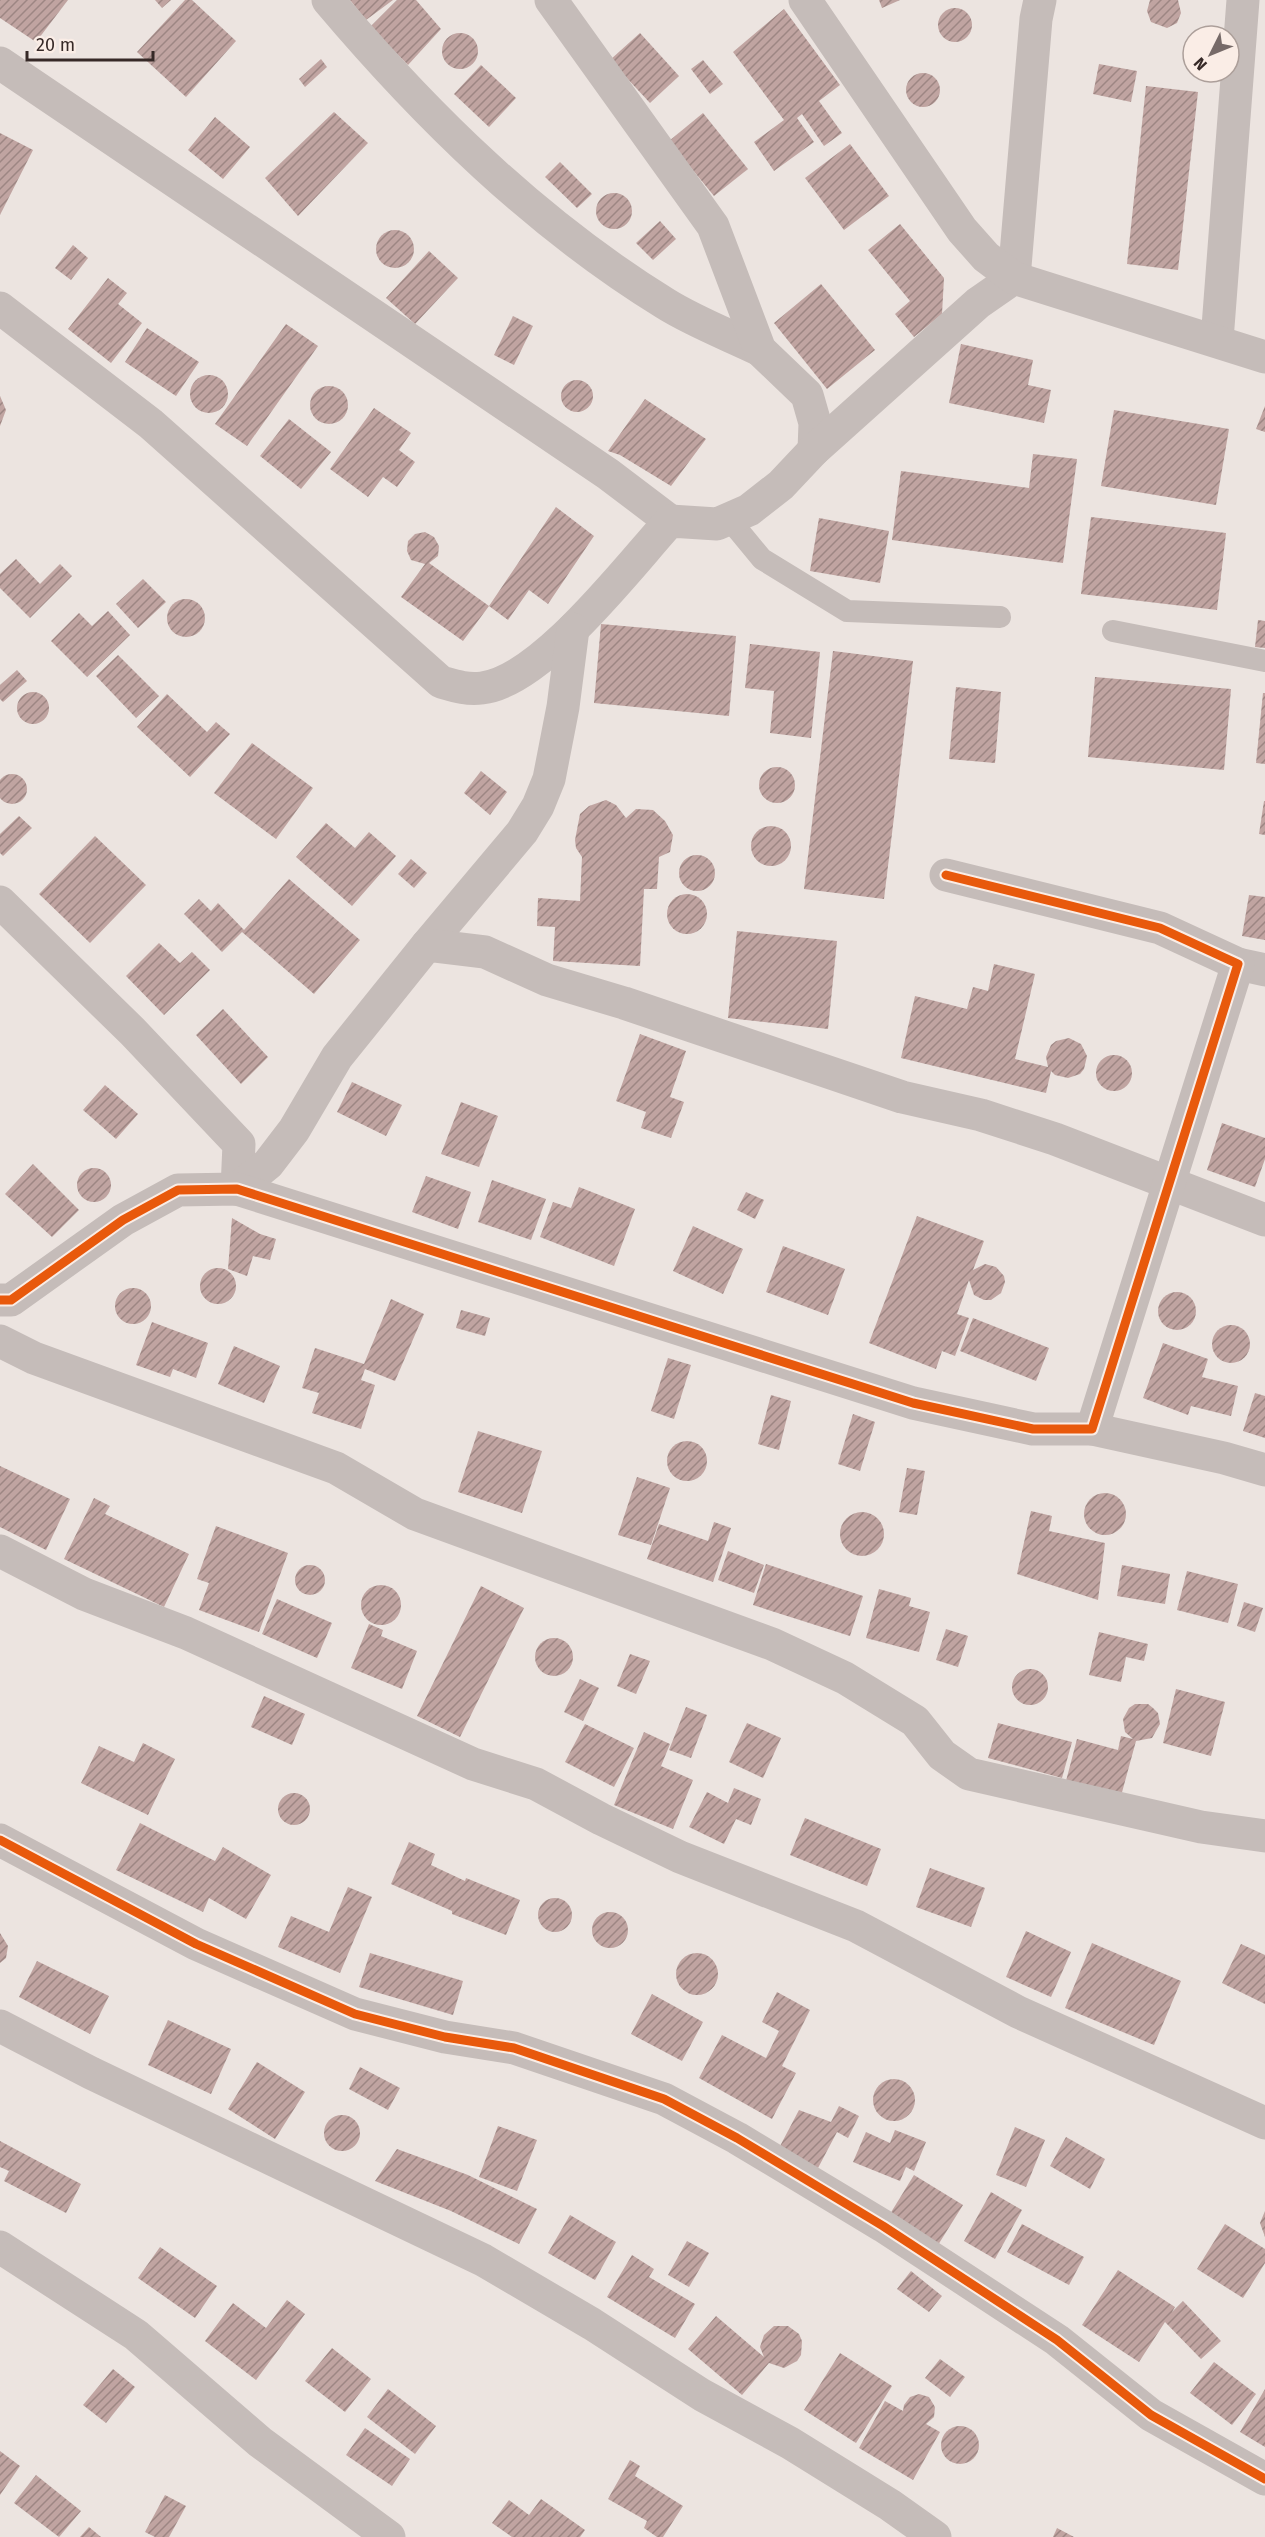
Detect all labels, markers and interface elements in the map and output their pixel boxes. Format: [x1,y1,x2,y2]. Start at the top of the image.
scale bar [27,24,153,62]
north arrow [1181,24,1241,84]
text: 20 m [36,34,75,56]
text: N [1190,54,1211,74]

